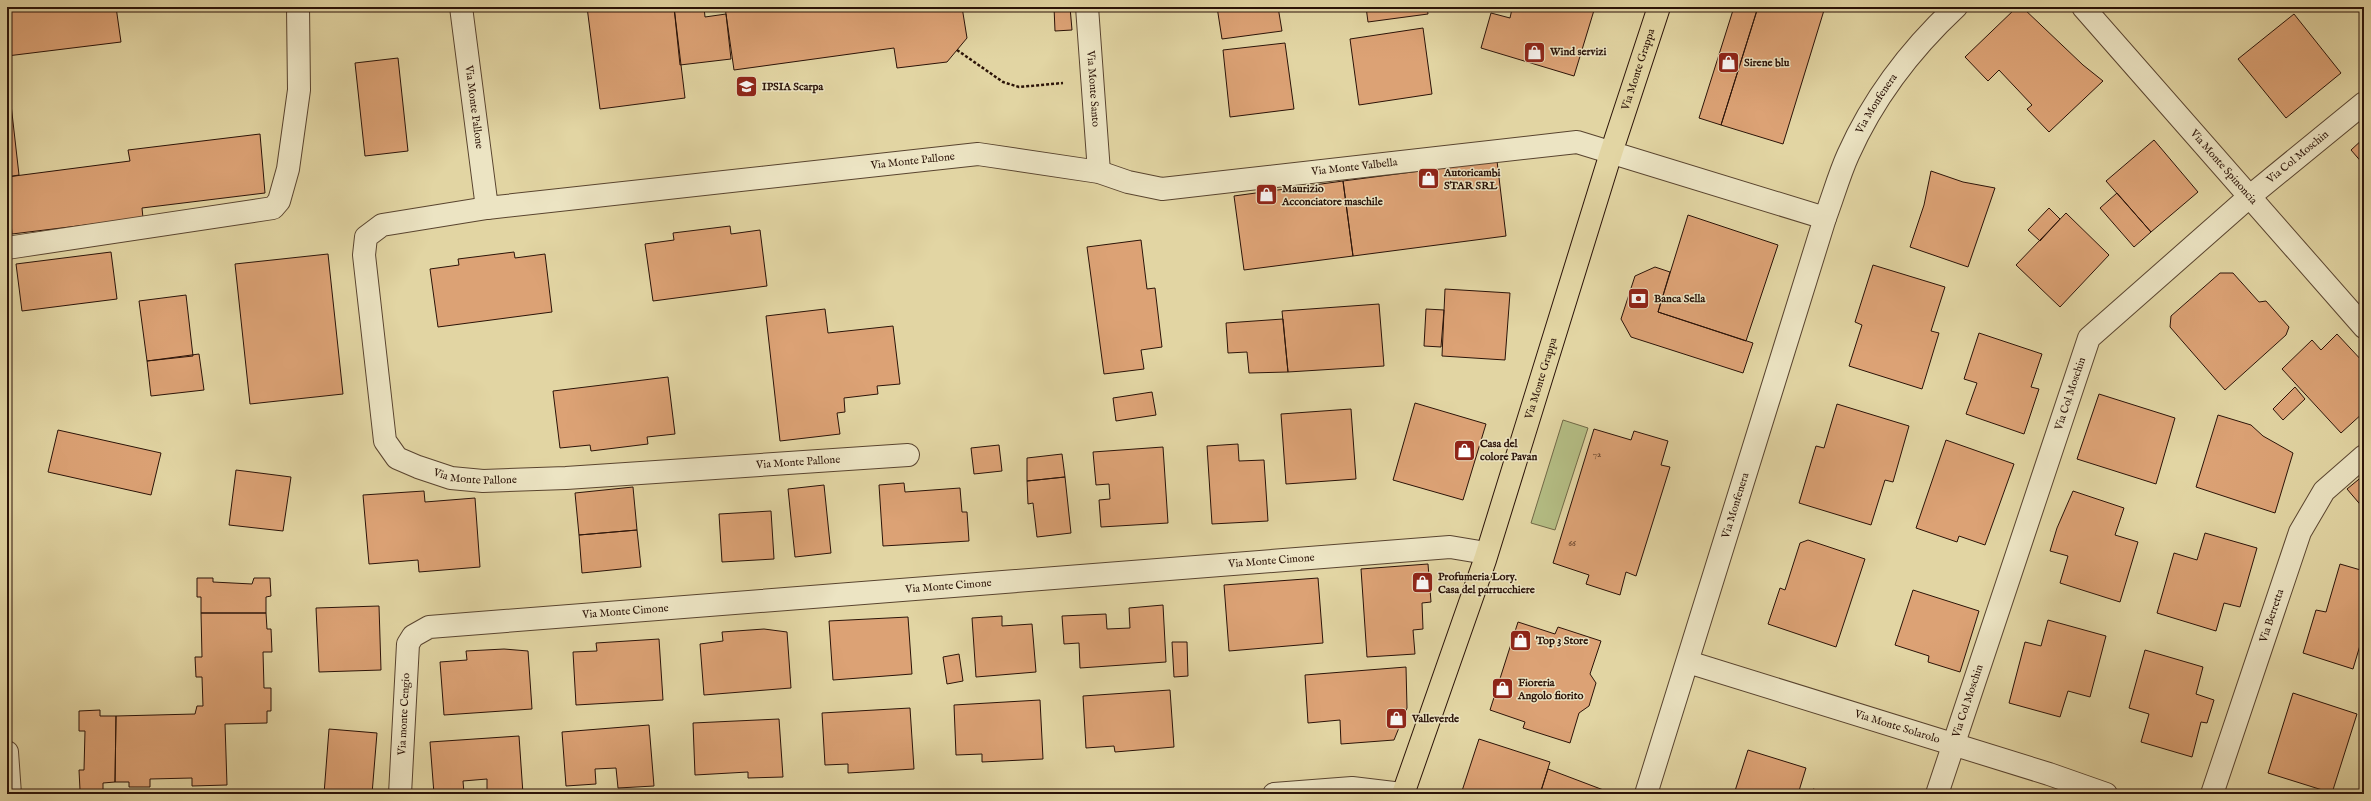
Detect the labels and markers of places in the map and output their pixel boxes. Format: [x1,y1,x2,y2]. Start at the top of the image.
shop icon: Wind servizi [1522,39,1548,65]
place label: Wind servizi [1549,45,1606,59]
shop icon: Sirene blu [1716,50,1742,76]
place label: Sirene blu [1744,56,1790,70]
school or university icon: IPSIA Scarpa [733,74,759,100]
place label: IPSIA Scarpa [762,80,823,94]
shop icon: Autoricambi STAR SRL [1415,166,1441,192]
place label: Autoricambi STAR SRL [1443,166,1500,193]
shop icon: Maurizio Acconciatore maschile [1254,182,1280,208]
place label: Maurizio Acconciatore maschile [1281,182,1383,209]
bank icon: Banca Sella [1625,286,1651,312]
place label: Banca Sella [1654,292,1705,306]
shop icon: Casa del colore Pavan [1451,437,1477,463]
place label: Casa del colore Pavan [1480,437,1537,464]
shop icon: Profumeria Lory. Casa del parrucchiere [1409,570,1435,596]
place label: Profumeria Lory. Casa del parrucchiere [1438,570,1535,597]
shop icon: Top 3 Store [1507,628,1533,654]
place label: Top 3 Store [1535,634,1588,648]
shop icon: Fioreria Angolo fiorito [1490,676,1516,702]
place label: Fioreria Angolo fiorito [1517,676,1583,703]
shop icon: Valleverde [1384,706,1410,732]
place label: Valleverde [1411,712,1459,726]

